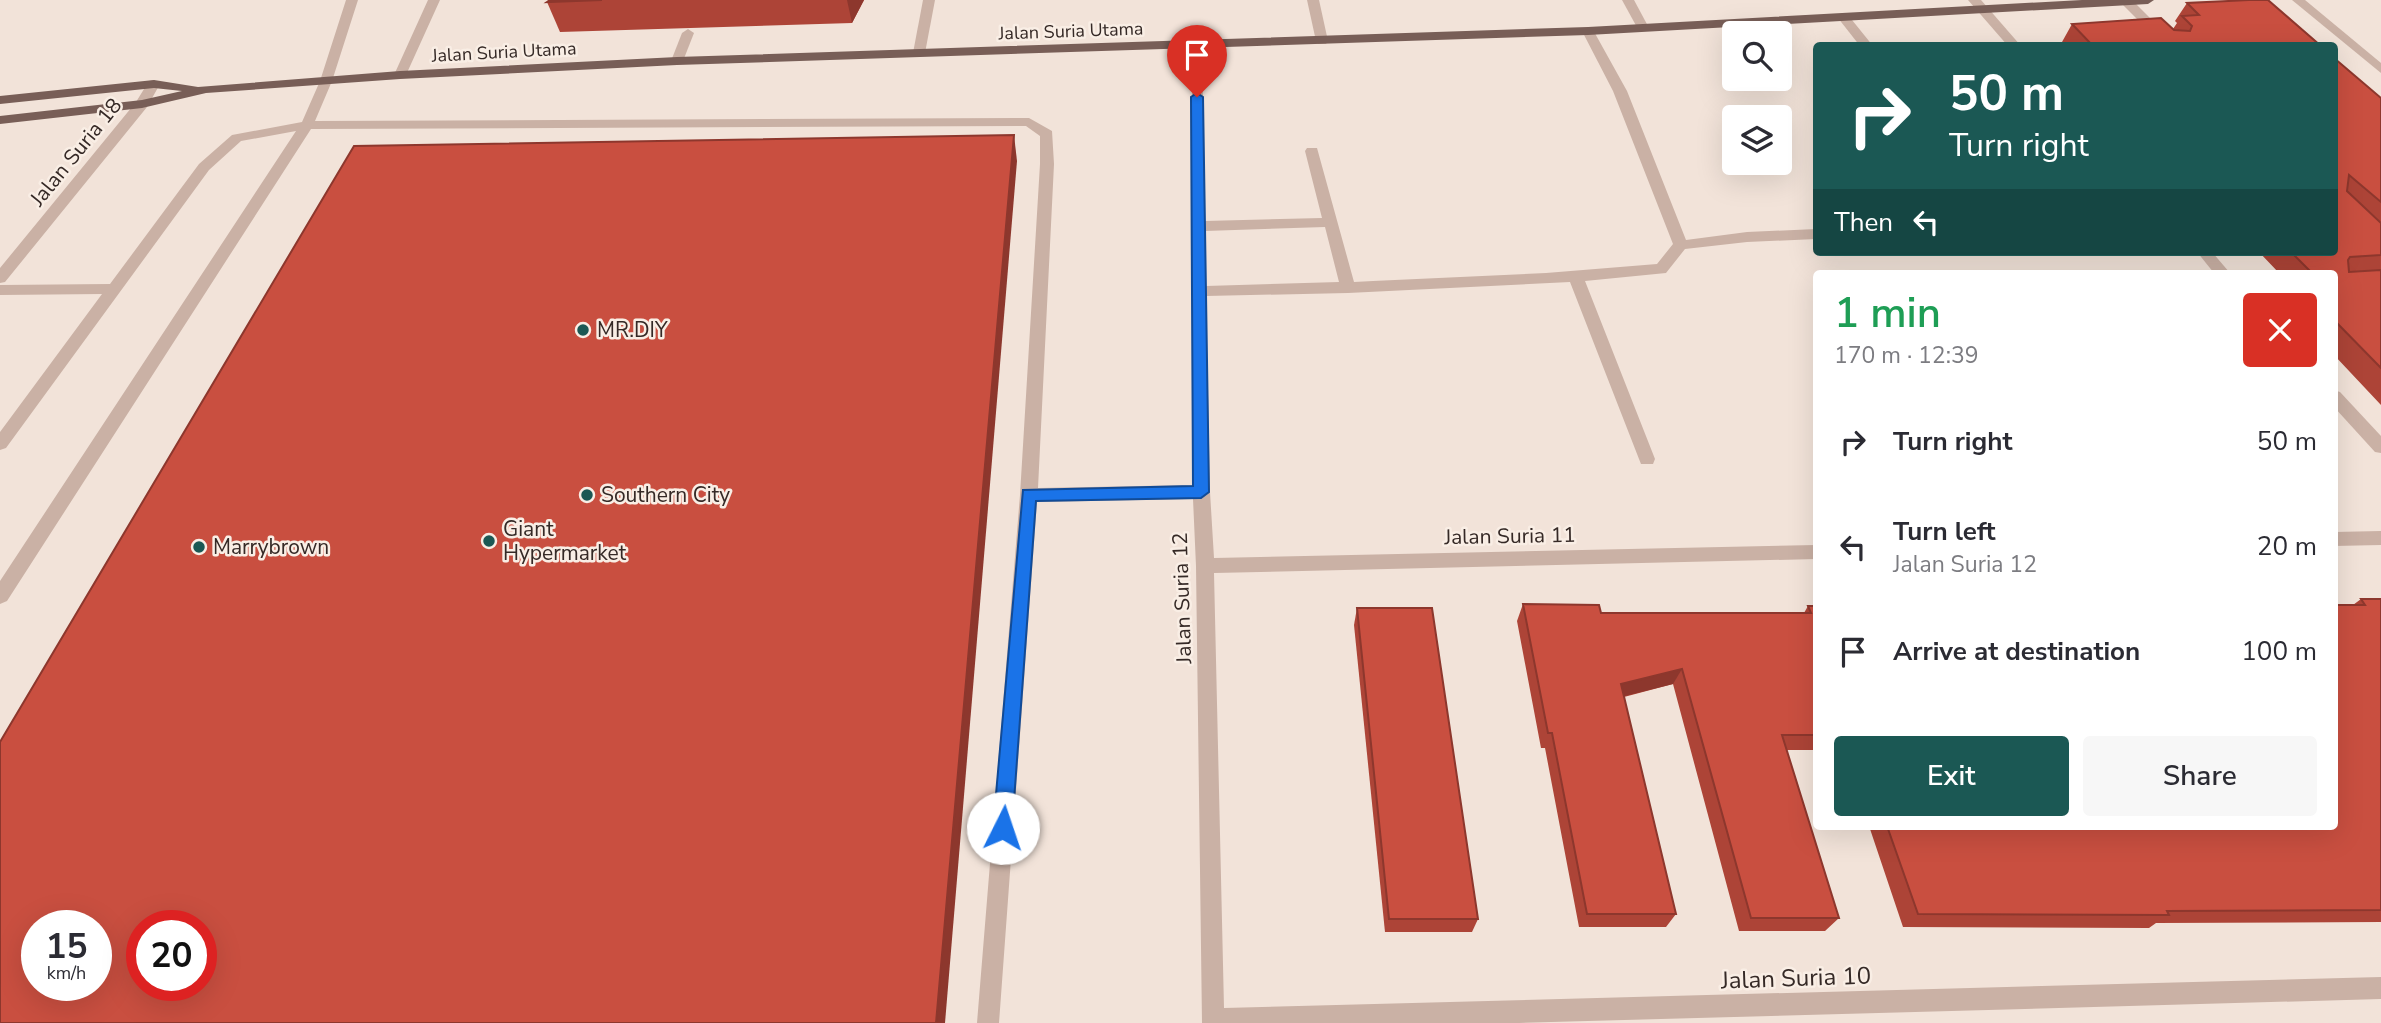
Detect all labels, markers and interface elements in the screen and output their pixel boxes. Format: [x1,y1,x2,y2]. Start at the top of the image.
street label: Jalan Suria Utama [997,16,1144,46]
map controls [1722,21,1792,175]
button: search [1722,21,1792,91]
pin [1167,25,1227,97]
street label: Jalan Suria Utama [430,36,577,68]
icon: arrive [1178,36,1216,74]
text: 50 m [1949,60,2064,127]
icon: right [1834,70,1925,161]
street label: Jalan Suria 18 [23,92,128,213]
button: layers [1722,105,1792,175]
text: Turn right [1949,124,2089,167]
icon: left [1907,203,1945,241]
text: Then [1834,205,1893,240]
text: 1 min [1834,285,1941,342]
button: close [2243,293,2317,367]
place label: MR.DIY [597,316,668,344]
marker: MR.DIY [575,322,591,338]
text: 170 m · 12:39 [1834,340,1979,371]
icon: right [1834,423,1872,461]
text: Turn right [1893,424,2012,459]
text: 50 m [2257,424,2317,459]
place label: Southern City [601,481,730,509]
marker: Southern City [579,487,595,503]
text: Turn left [1893,514,1996,549]
place label: Giant Hypermarket [503,515,627,567]
street label: Jalan Suria 11 [1443,521,1576,551]
icon: left [1834,528,1872,566]
text: 20 m [2257,529,2317,564]
street label: Jalan Suria 12 [1166,532,1198,665]
place label: Marrybrown [213,533,329,561]
marker: Giant Hypermarket [481,533,497,549]
marker: Marrybrown [191,539,207,555]
text: Jalan Suria 12 [1893,549,2037,580]
icon: arrive [1834,633,1872,671]
text: Arrive at destination [1893,634,2140,669]
text: 100 m [2241,634,2317,669]
button: Exit [1834,736,2069,816]
button: Share [2083,736,2317,816]
position arrow [966,791,1040,865]
speed limit sign: 20 [126,910,217,1001]
text: 15 [45,923,88,970]
street label: Jalan Suria 10 [1719,959,1872,997]
text: km/h [47,961,86,985]

